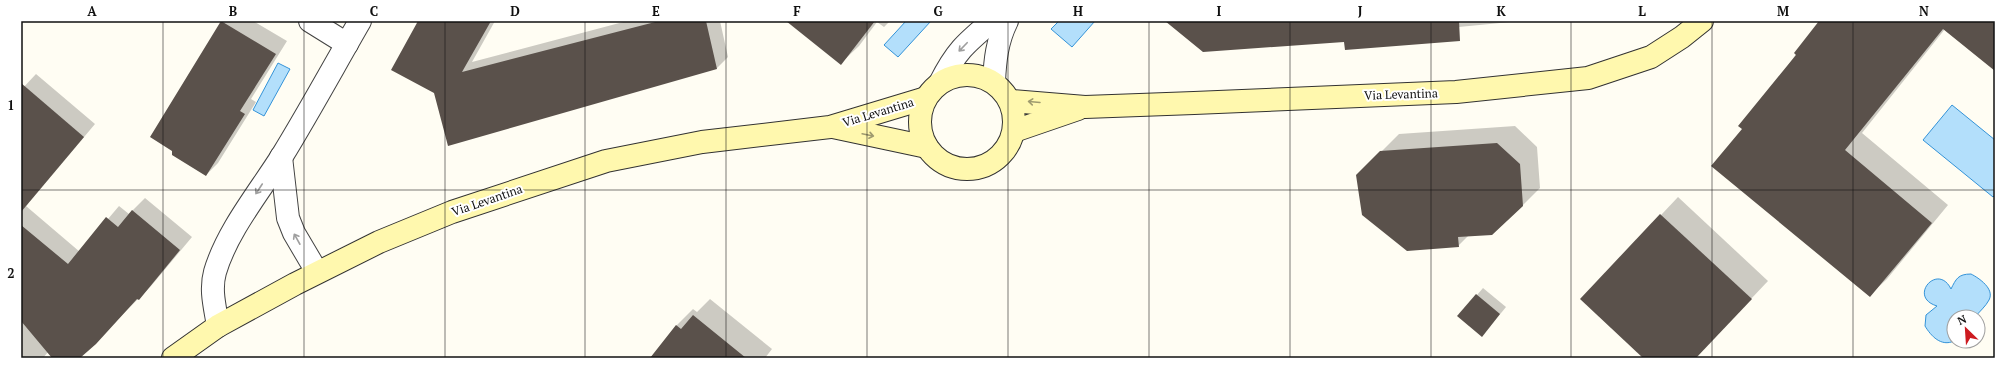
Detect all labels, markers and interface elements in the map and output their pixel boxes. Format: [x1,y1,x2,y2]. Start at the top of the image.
text: A [87,2,97,20]
text: B [229,2,237,20]
text: C [370,2,378,20]
text: D [510,2,520,20]
text: E [652,2,660,20]
text: F [793,2,801,20]
text: G [933,2,943,20]
text: H [1073,2,1083,20]
text: I [1217,2,1222,20]
text: J [1358,2,1363,20]
text: K [1496,2,1506,20]
text: L [1638,2,1646,20]
text: M [1777,2,1789,20]
text: N [1919,2,1929,20]
one-way arrow [958,42,967,52]
street label: Via Levantina [1364,85,1438,103]
street label: Via Levantina [841,94,915,130]
text: 1 [7,96,15,114]
one-way arrow [1028,99,1041,106]
one-way arrow [861,131,874,139]
street label: Via Levantina [450,181,524,219]
one-way arrow [255,183,263,194]
one-way arrow [293,233,301,245]
text: 2 [7,264,15,282]
north arrow [1946,309,1986,349]
text: N [1955,312,1969,328]

